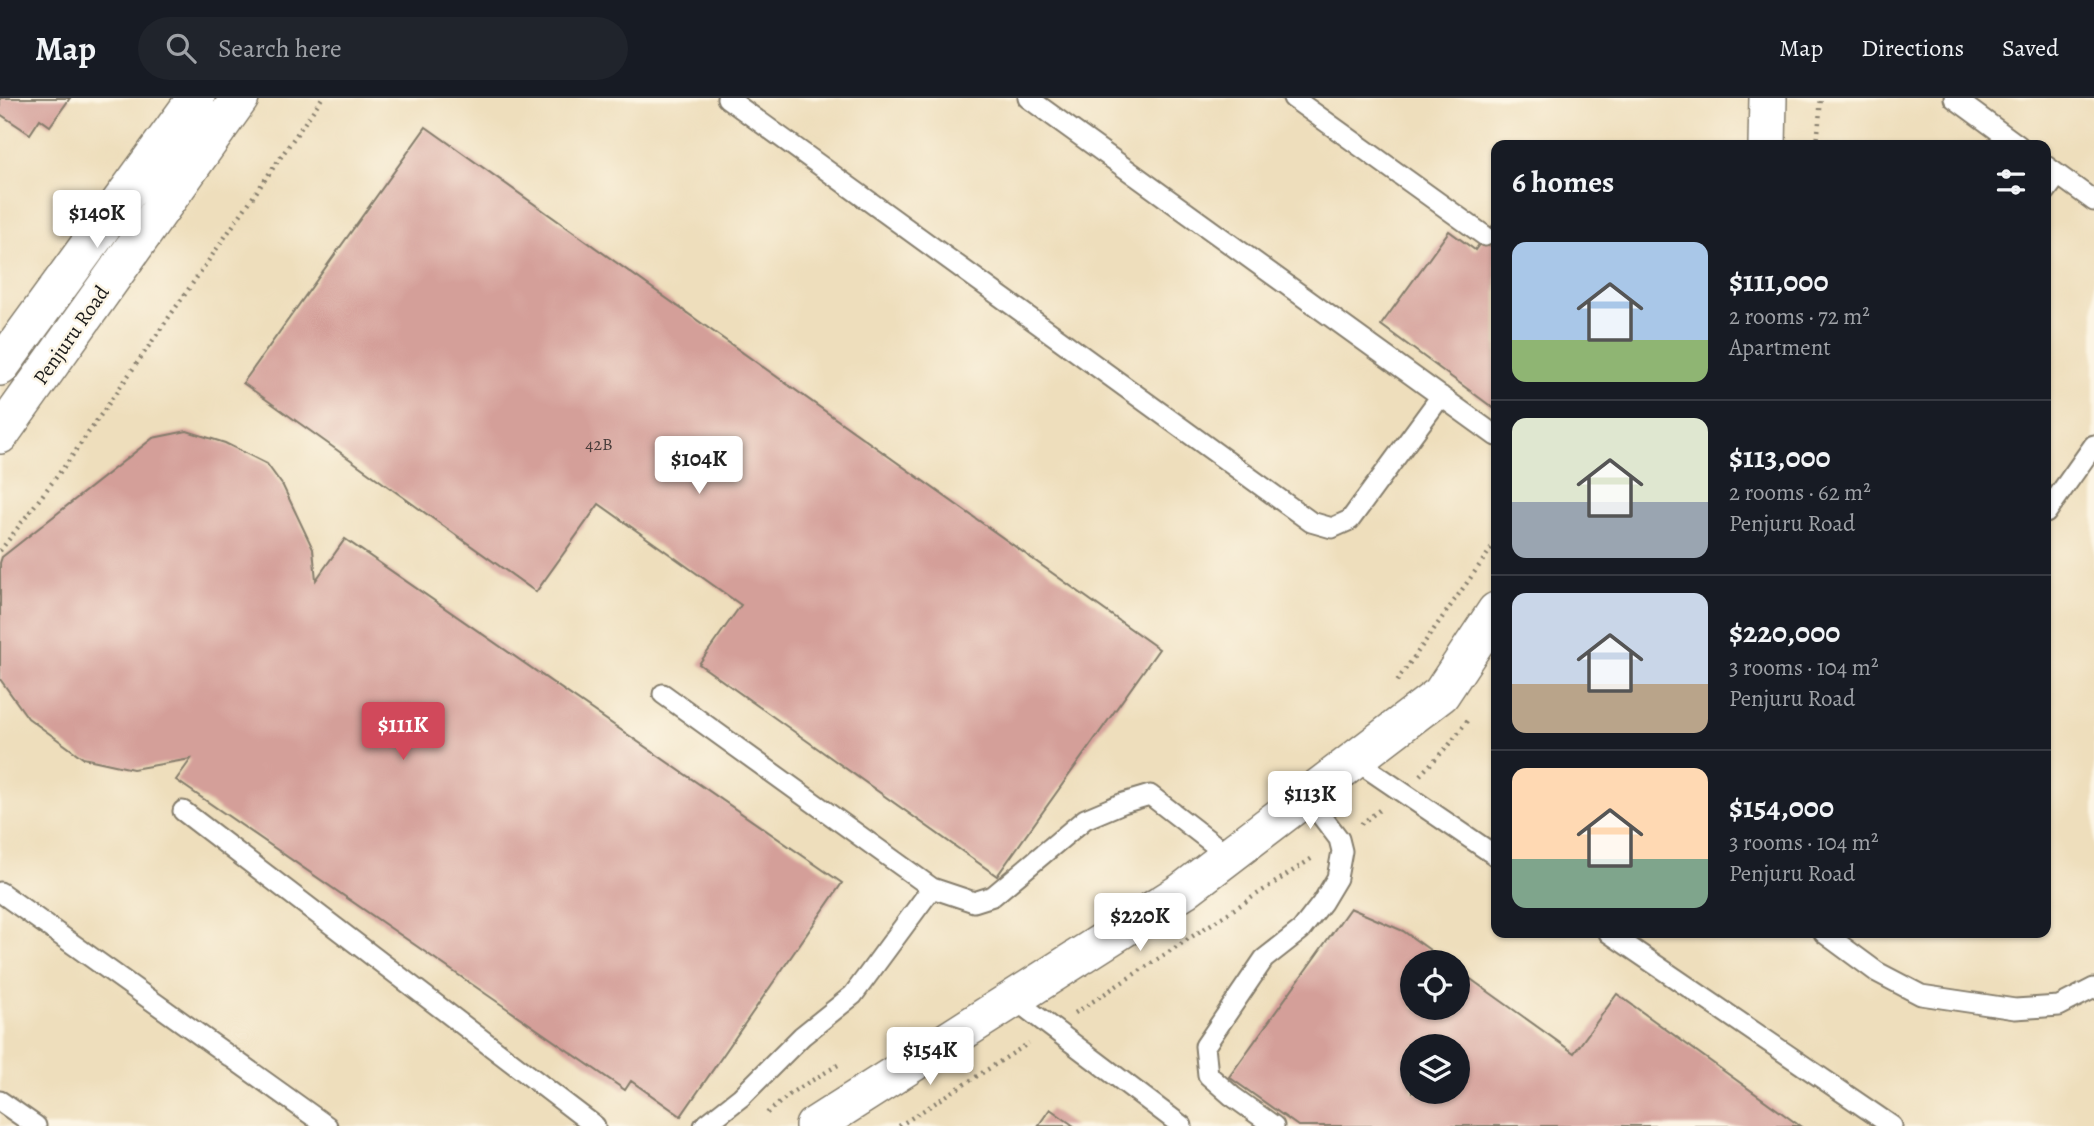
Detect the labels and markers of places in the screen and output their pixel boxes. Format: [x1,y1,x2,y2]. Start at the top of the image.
pin: $140K [48,190,146,250]
pin: $104K [650,436,748,496]
pin: $111K [354,702,452,762]
pin: $113K [1261,772,1359,831]
pin: $220K [1091,894,1189,953]
pin: $154K [881,1028,979,1087]

